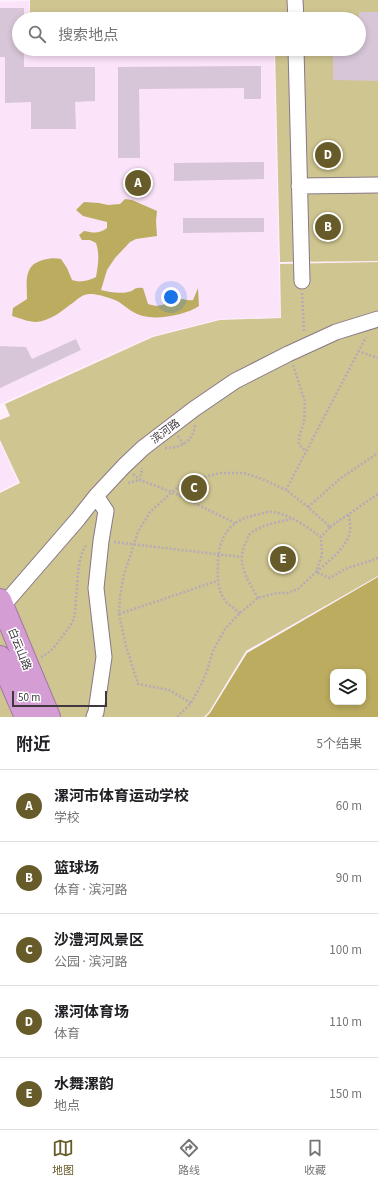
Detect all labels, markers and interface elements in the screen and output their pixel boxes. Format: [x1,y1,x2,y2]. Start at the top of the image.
search box [12,12,366,56]
icon: search [26,23,48,45]
text: 搜索地点 [58,25,118,46]
pin: D [315,140,341,170]
pin: A [125,168,151,198]
pin: B [315,212,341,242]
your location [161,287,181,307]
street label: 滨河路 [148,415,183,447]
pin: C [181,473,207,503]
pin: E [270,544,296,574]
street label: 白云山路 [4,626,35,672]
map controls [330,669,366,705]
button: layers [330,669,366,705]
scale bar [12,689,107,708]
text: 50 m [18,690,40,705]
text: 附近 [16,733,50,757]
text: 5个结果 [317,735,362,753]
text: 漯河市体育运动学校 [54,786,189,807]
text: A [25,797,33,815]
text: 60 m [336,797,362,815]
text: 学校 [54,809,80,827]
text: 篮球场 [54,858,99,879]
text: B [25,869,33,887]
text: 90 m [336,869,362,887]
text: 体育 · 滨河路 [54,881,127,899]
text: 沙澧河风景区 [54,930,144,951]
text: C [25,941,33,959]
text: 100 m [329,941,362,959]
text: 公园 · 滨河路 [54,953,127,971]
text: 漯河体育场 [54,1002,129,1023]
text: D [25,1013,33,1031]
text: 110 m [329,1013,362,1031]
text: 体育 [54,1025,80,1043]
text: 水舞漯韵 [54,1074,114,1095]
text: E [25,1085,33,1103]
text: 150 m [329,1085,362,1103]
text: 地点 [54,1097,80,1115]
tab: 地图 [52,1137,74,1178]
tab: 路线 [178,1137,200,1178]
tab: 收藏 [304,1137,326,1178]

